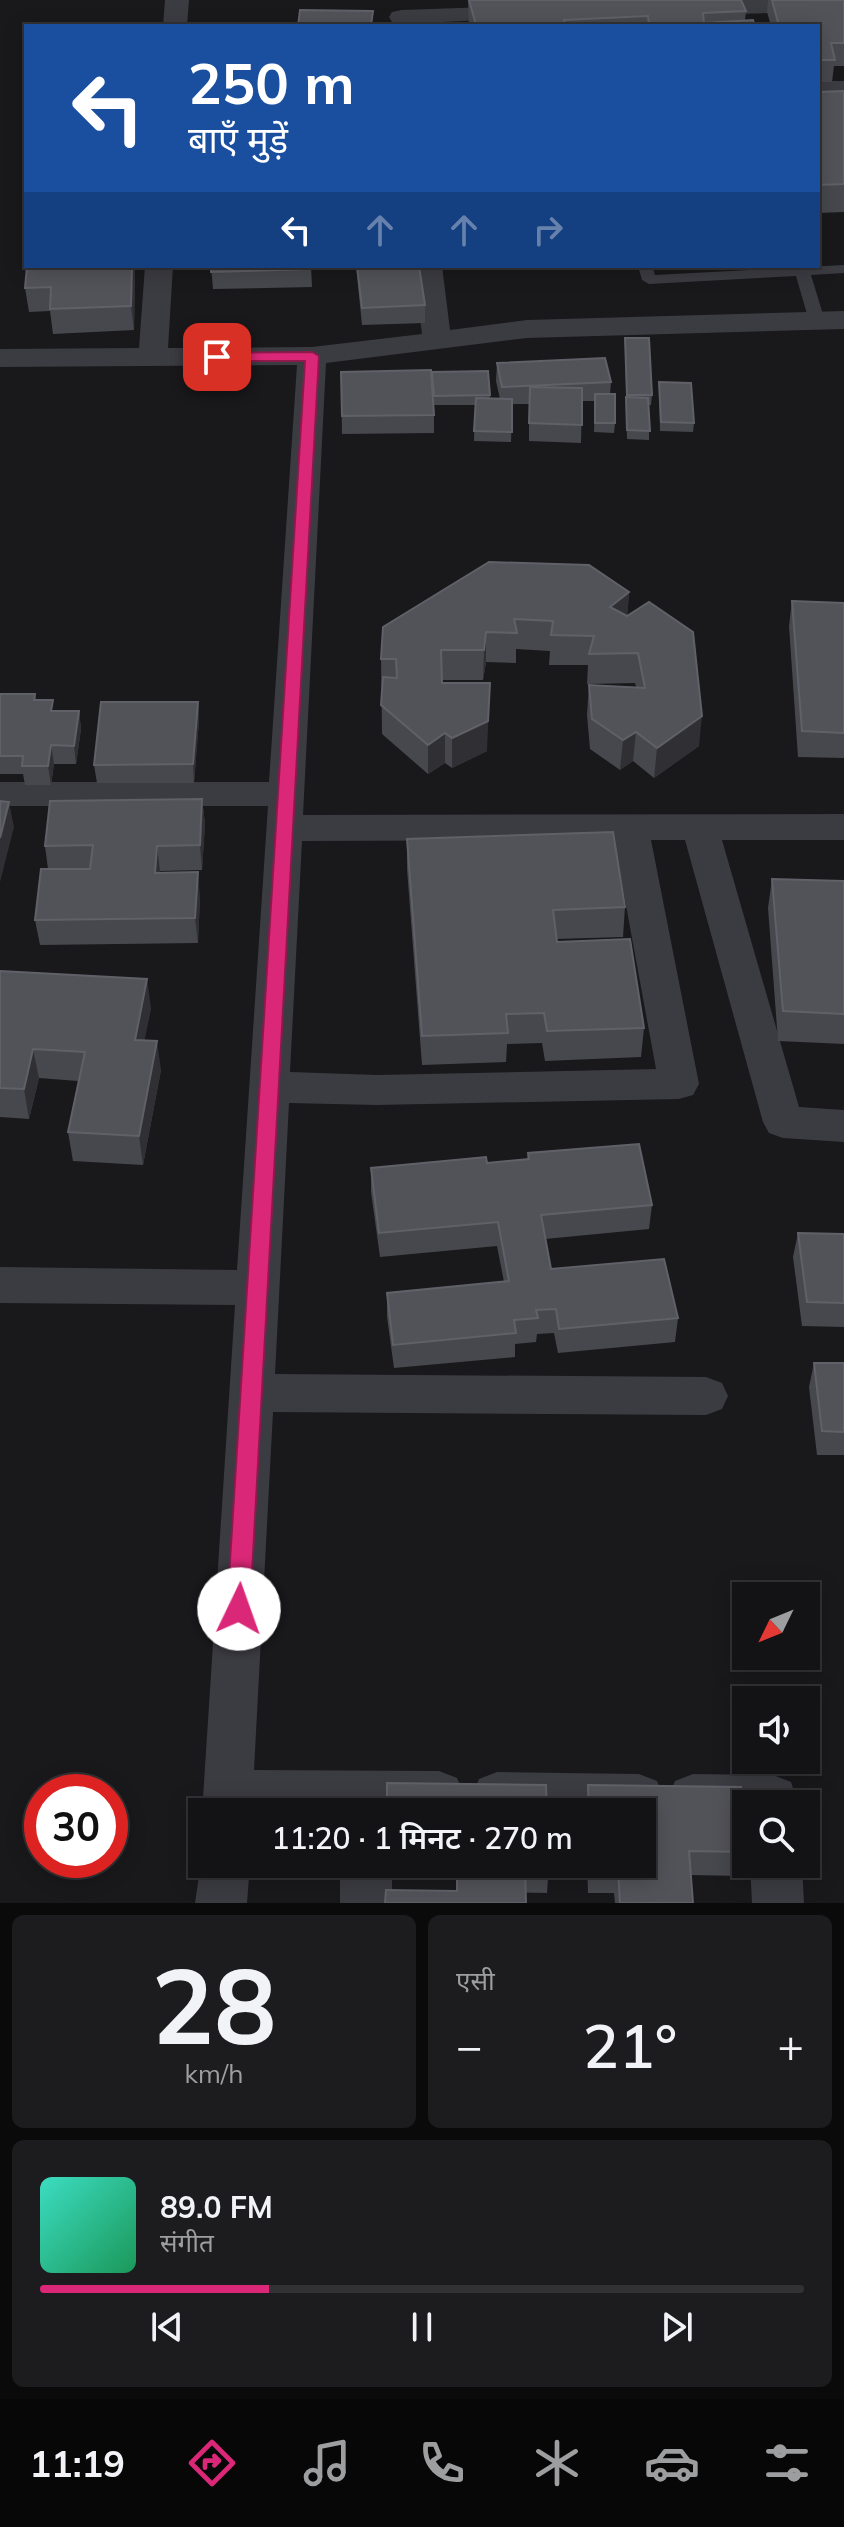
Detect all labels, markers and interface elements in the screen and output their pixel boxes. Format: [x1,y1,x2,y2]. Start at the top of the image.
text: 250 m [188,48,355,118]
icon: left [56,56,160,160]
text: बाएँ मुड़ें [188,117,288,162]
icon: left [274,208,318,252]
icon: ahead [358,208,402,252]
icon: ahead [442,208,486,252]
icon: right [526,208,570,252]
pin [183,323,251,391]
icon: arrive [195,335,239,379]
position arrow [197,1567,281,1651]
north arrow [732,1582,820,1670]
map controls [732,1582,820,1878]
button: sound [732,1686,820,1774]
speed limit sign: 30 [24,1774,128,1878]
button: search [732,1790,820,1878]
text: 11:20 · 1 मिनट · 270 m [271,1819,573,1857]
text: 28 [152,1939,276,2070]
text: एसी [456,1964,495,1997]
text: 21° [583,2008,677,2083]
text: − [456,2018,482,2073]
text: + [778,2018,804,2073]
text: km/h [185,2057,243,2090]
text: 89.0 FM [160,2188,273,2226]
text: संगीत [160,2226,214,2259]
icon: previous [145,2305,189,2349]
icon: pause [400,2305,444,2349]
icon: next [655,2305,699,2349]
icon: directions [184,2435,240,2491]
icon: music [299,2435,355,2491]
icon: phone [414,2435,470,2491]
icon: climate [529,2435,585,2491]
icon: car [644,2435,700,2491]
icon: filters [759,2435,815,2491]
text: 11:19 [29,2441,125,2486]

